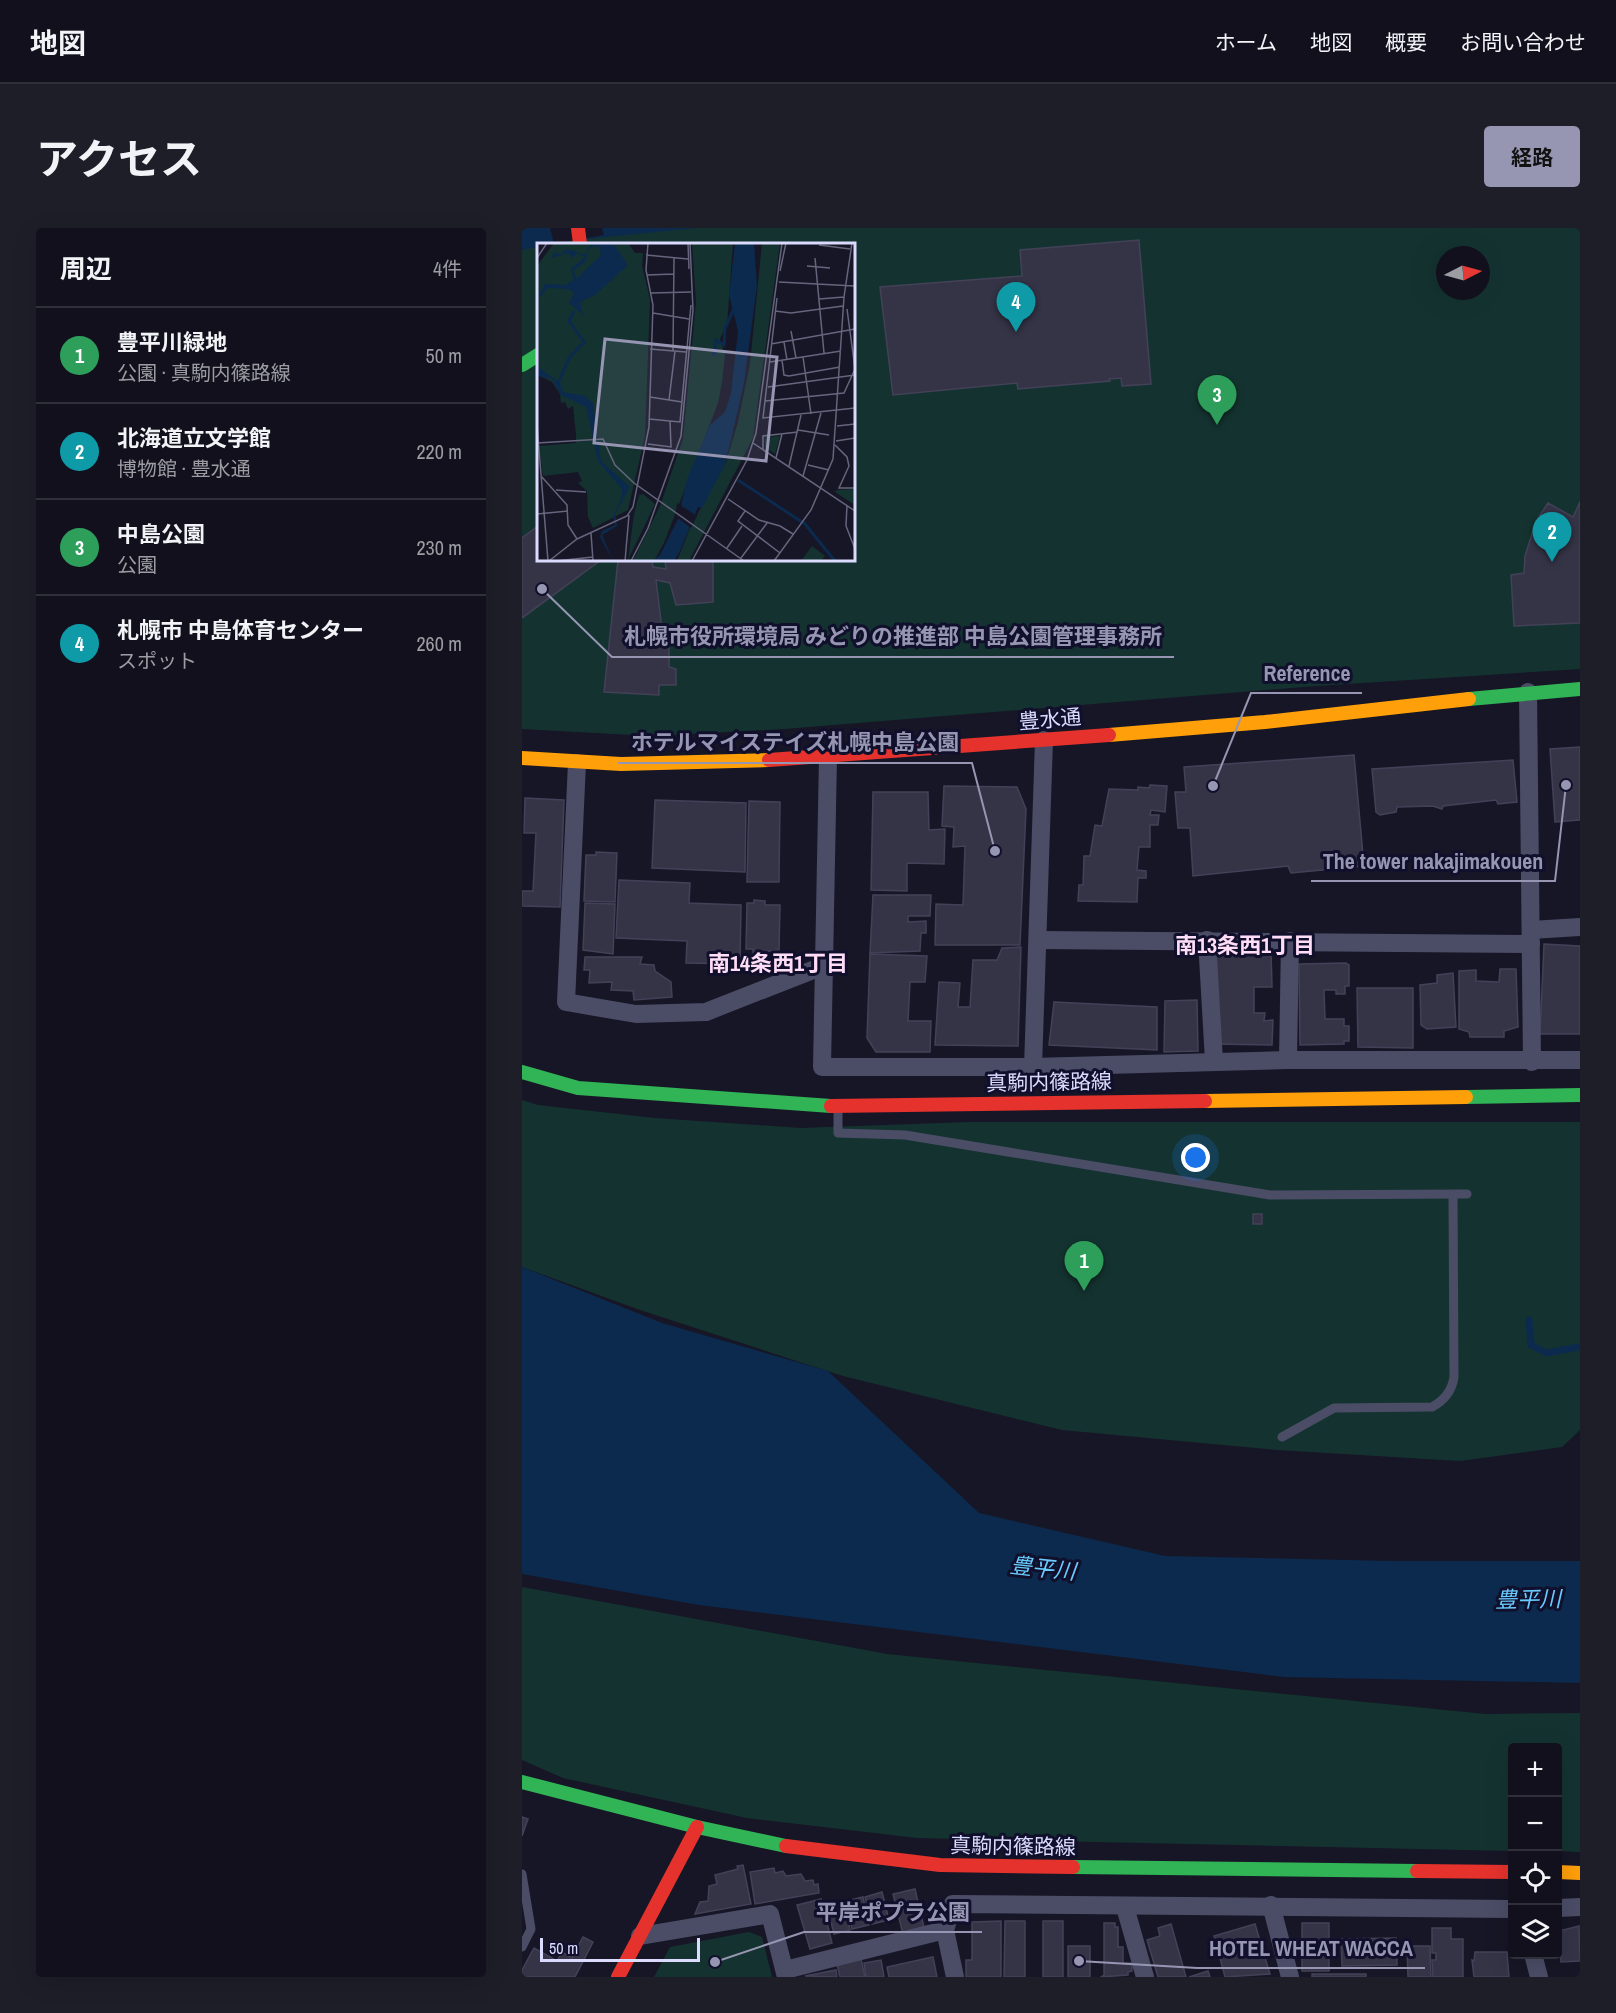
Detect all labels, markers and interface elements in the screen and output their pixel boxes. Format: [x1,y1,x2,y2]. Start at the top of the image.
text: 地図 [30,24,86,62]
text: ホーム [1215,28,1277,57]
text: 地図 [1310,28,1352,57]
text: 概要 [1385,28,1427,57]
text: お問い合わせ [1460,28,1586,57]
button: 経路 [1484,126,1580,187]
text: アクセス [36,131,202,187]
inset map [537,243,855,561]
north arrow [1436,246,1490,300]
text: 周辺 [60,251,112,286]
text: 4件 [433,255,462,282]
pin: 4 [996,282,1036,332]
text: 豊平川緑地 [117,327,227,357]
text: 1 [75,342,84,369]
text: 50 m [426,342,462,369]
text: 公園 · 真駒内篠路線 [117,359,291,386]
pin: 3 [1198,376,1236,425]
text: 北海道立文学館 [117,423,271,453]
text: 2 [75,438,84,465]
text: 220 m [416,438,462,465]
text: 博物館 · 豊水通 [117,455,251,482]
pin: 2 [1532,512,1572,562]
text: 中島公園 [117,519,205,549]
text: 3 [75,534,84,561]
text: 230 m [416,534,462,561]
text: 公園 [117,551,157,578]
text: 札幌市 中島体育センター [117,615,364,645]
callout: 札幌市役所環境局 みどりの推進部 中島公園管理事務所 [612,617,1174,657]
text: 札幌市役所環境局 みどりの推進部 中島公園管理事務所 [624,621,1162,651]
text: 4 [75,630,84,657]
text: 260 m [416,630,462,657]
text: スポット [117,647,197,674]
callout: Reference [1251,653,1362,693]
text: Reference [1263,658,1351,688]
street label: 豊水通 [1017,702,1083,736]
callout: ホテルマイステイズ札幌中島公園 [618,723,972,763]
text: ホテルマイステイズ札幌中島公園 [631,727,959,757]
callout: The tower nakajimakouen [1311,841,1555,881]
text: The tower nakajimakouen [1323,846,1543,876]
district label: 南13条西1丁目 [1175,930,1315,960]
district label: 南14条西1丁目 [708,948,848,978]
street label: 真駒内篠路線 [986,1066,1112,1098]
your location [1181,1143,1210,1172]
pin: 1 [1064,1242,1104,1291]
water label: 豊平川 [1009,1550,1079,1587]
water label: 豊平川 [1495,1583,1563,1615]
map controls [1508,1743,1562,1959]
button: + [1508,1743,1562,1797]
button: − [1508,1797,1562,1851]
street label: 真駒内篠路線 [950,1830,1076,1862]
button: locate [1508,1851,1562,1905]
callout: 平岸ポプラ公園 [804,1892,982,1932]
text: 平岸ポプラ公園 [816,1897,970,1927]
button: layers [1508,1905,1562,1959]
callout: HOTEL WHEAT WACCA [1197,1928,1425,1968]
text: HOTEL WHEAT WACCA [1209,1933,1413,1963]
scale bar [540,1935,700,1962]
text: 50 m [549,1937,578,1959]

